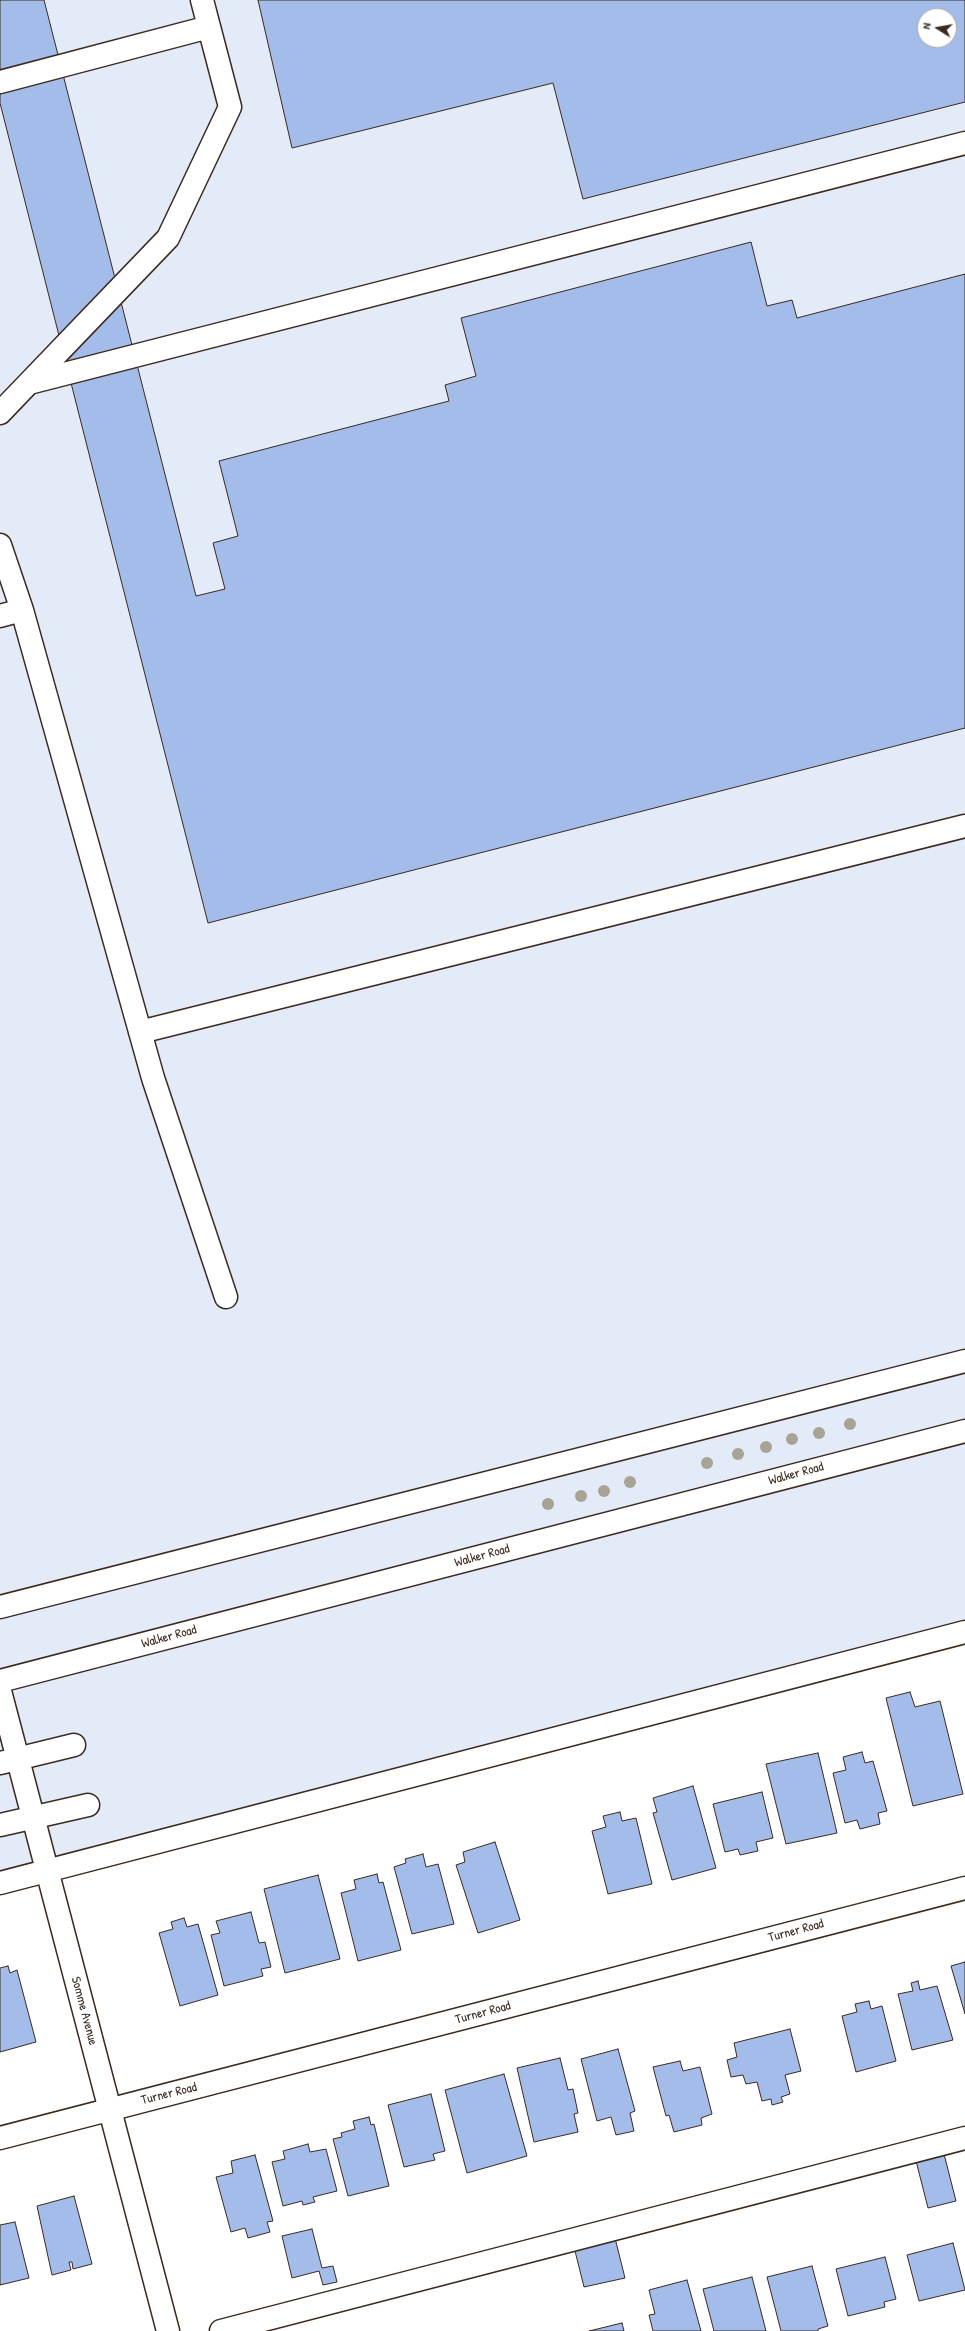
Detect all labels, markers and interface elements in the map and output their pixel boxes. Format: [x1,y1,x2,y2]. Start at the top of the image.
north arrow [917,8,957,48]
text: N [919,22,934,30]
street label: Walker Road [767,1459,825,1489]
street label: Walker Road [453,1541,511,1571]
street label: Walker Road [140,1622,198,1652]
street label: Turner Road [767,1916,825,1946]
street label: Somme Avenue [67,1975,101,2047]
street label: Turner Road [454,1998,512,2028]
street label: Turner Road [140,2080,198,2108]

